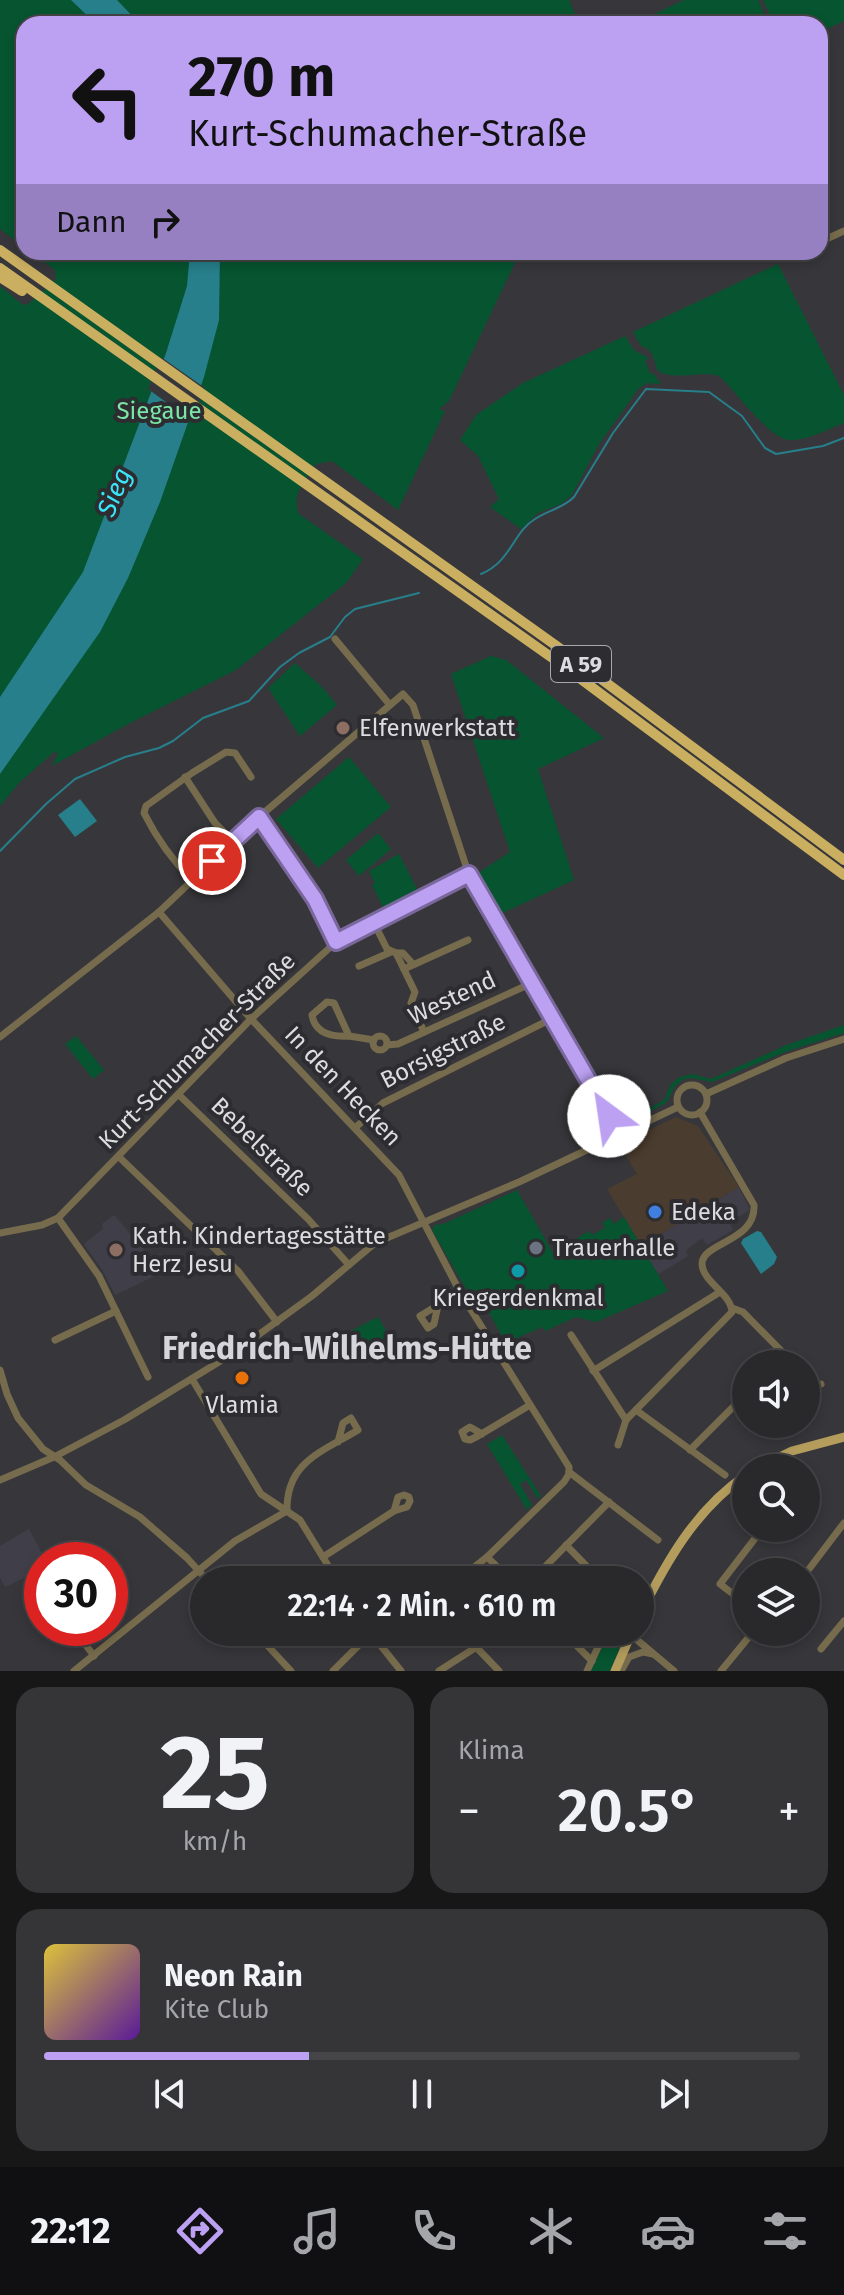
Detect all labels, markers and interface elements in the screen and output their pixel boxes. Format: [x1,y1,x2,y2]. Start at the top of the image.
text: 270 m [188,44,335,111]
icon: left [56,48,160,152]
text: Kurt-Schumacher-Straße [188,112,587,156]
icon: right [143,200,187,244]
text: Dann [56,204,127,240]
park label: Siegaue [116,397,202,425]
water label: Sieg [90,463,138,522]
road number: A 59 [551,646,611,682]
place label: Elfenwerkstatt [359,714,516,742]
marker: Elfenwerkstatt [334,719,352,737]
pin [178,827,246,895]
icon: arrive [190,839,234,883]
street label: Kurt-Schumacher-Straße [93,947,301,1155]
street label: Westend [404,966,500,1030]
street label: Borsigstraße [376,1008,510,1094]
street label: In den Hecken [279,1020,407,1152]
position arrow [567,1074,651,1158]
street label: Bebelstraße [205,1092,319,1202]
place label: Edeka [671,1198,736,1226]
marker: Edeka [646,1203,664,1221]
place label: Kath. Kindertagesstätte Herz Jesu [132,1222,386,1278]
place label: Trauerhalle [552,1234,675,1262]
marker: Trauerhalle [527,1239,545,1257]
marker: Kath. Kindertagesstätte Herz Jesu [107,1241,125,1259]
marker: Kriegerdenkmal [509,1262,527,1280]
place label: Kriegerdenkmal [432,1284,604,1312]
district label: Friedrich-Wilhelms-Hütte [162,1329,532,1367]
map controls [732,1350,820,1646]
button: sound [732,1350,820,1438]
marker: Vlamia [233,1369,251,1387]
place label: Vlamia [205,1391,279,1419]
button: search [732,1454,820,1542]
speed limit sign: 30 [24,1542,128,1646]
button: layers [732,1558,820,1646]
text: 22:14 · 2 Min. · 610 m [287,1588,557,1624]
text: 25 [160,1711,270,1836]
text: Klima [458,1735,525,1766]
text: 20.5° [558,1775,700,1847]
text: − [458,1785,480,1838]
text: + [778,1785,800,1838]
text: km/h [183,1826,247,1857]
text: Neon Rain [164,1958,303,1994]
text: Kite Club [164,1994,269,2025]
icon: previous [148,2072,192,2116]
icon: pause [400,2072,444,2116]
icon: next [652,2072,696,2116]
icon: directions [172,2203,228,2259]
icon: music [289,2203,345,2259]
icon: phone [406,2203,462,2259]
icon: climate [523,2203,579,2259]
icon: car [640,2203,696,2259]
icon: filters [757,2203,813,2259]
text: 22:12 [31,2209,111,2253]

